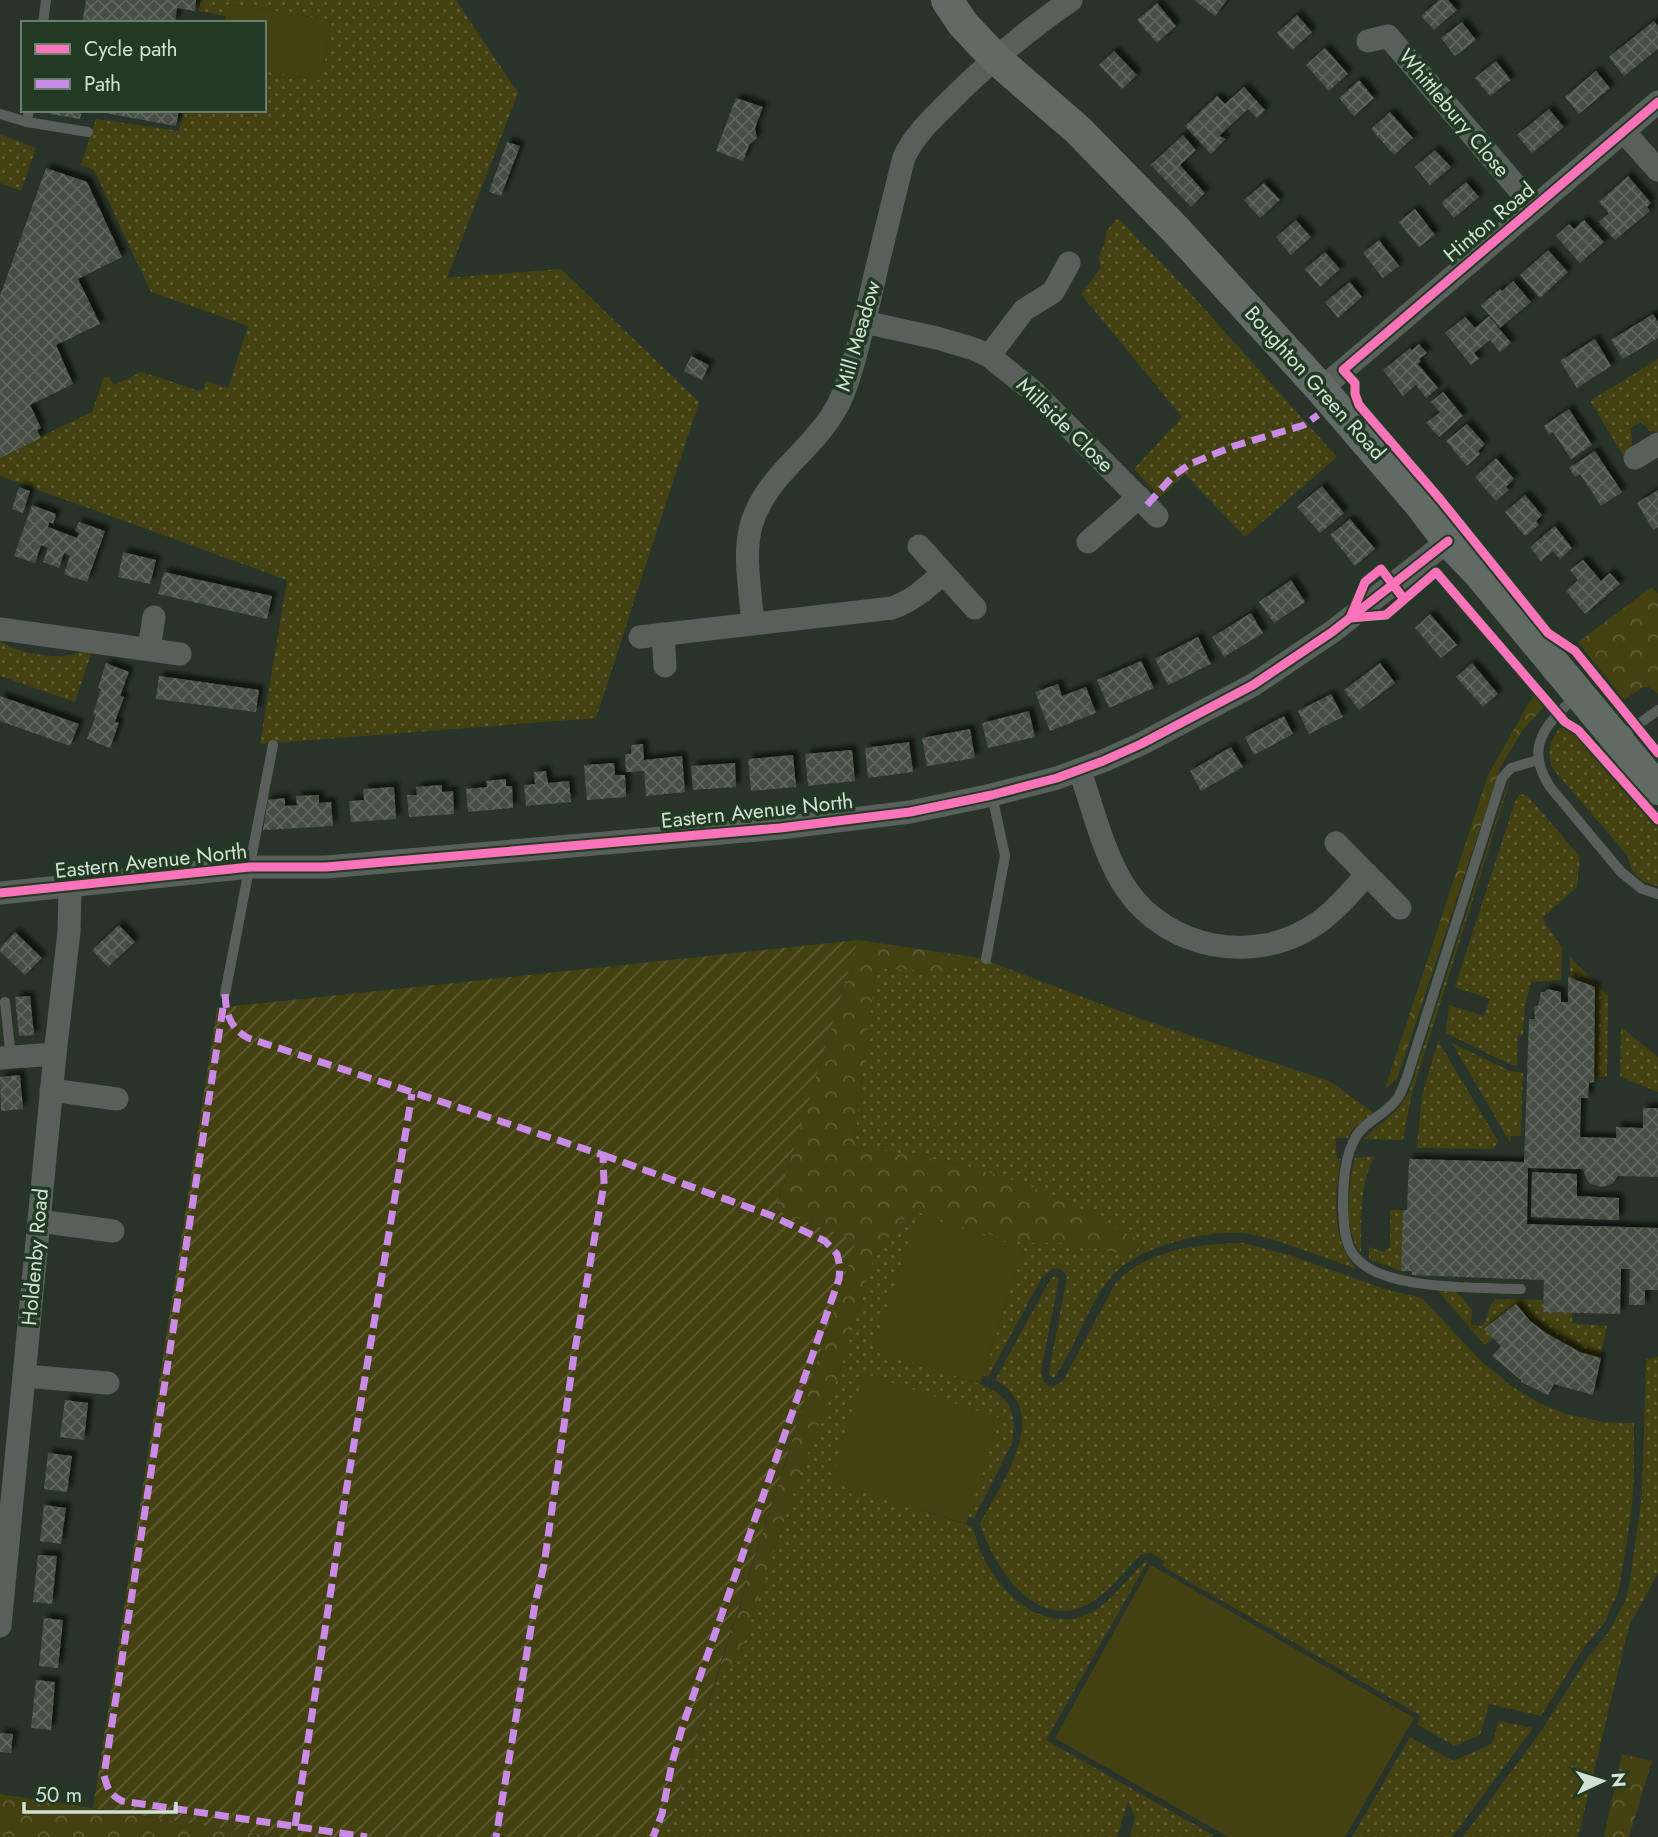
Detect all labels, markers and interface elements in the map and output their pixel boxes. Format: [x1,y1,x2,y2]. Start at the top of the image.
legend [21,21,266,112]
text: Cycle path [84,34,177,64]
street label: Whittlebury Close [1391,42,1517,184]
text: Path [84,69,121,99]
street label: Hinton Road [1437,175,1541,269]
street label: Mill Meadow [828,277,888,395]
street label: Boughton Green Road [1237,299,1393,467]
street label: Millside Close [1010,371,1121,479]
street label: Eastern Avenue North [659,786,855,836]
street label: Eastern Avenue North [53,836,249,886]
street label: Holdenby Road [14,1187,56,1327]
north arrow [1567,1746,1637,1816]
scale bar [24,1770,177,1814]
text: N [1604,1771,1632,1788]
text: 50 m [35,1780,82,1810]

